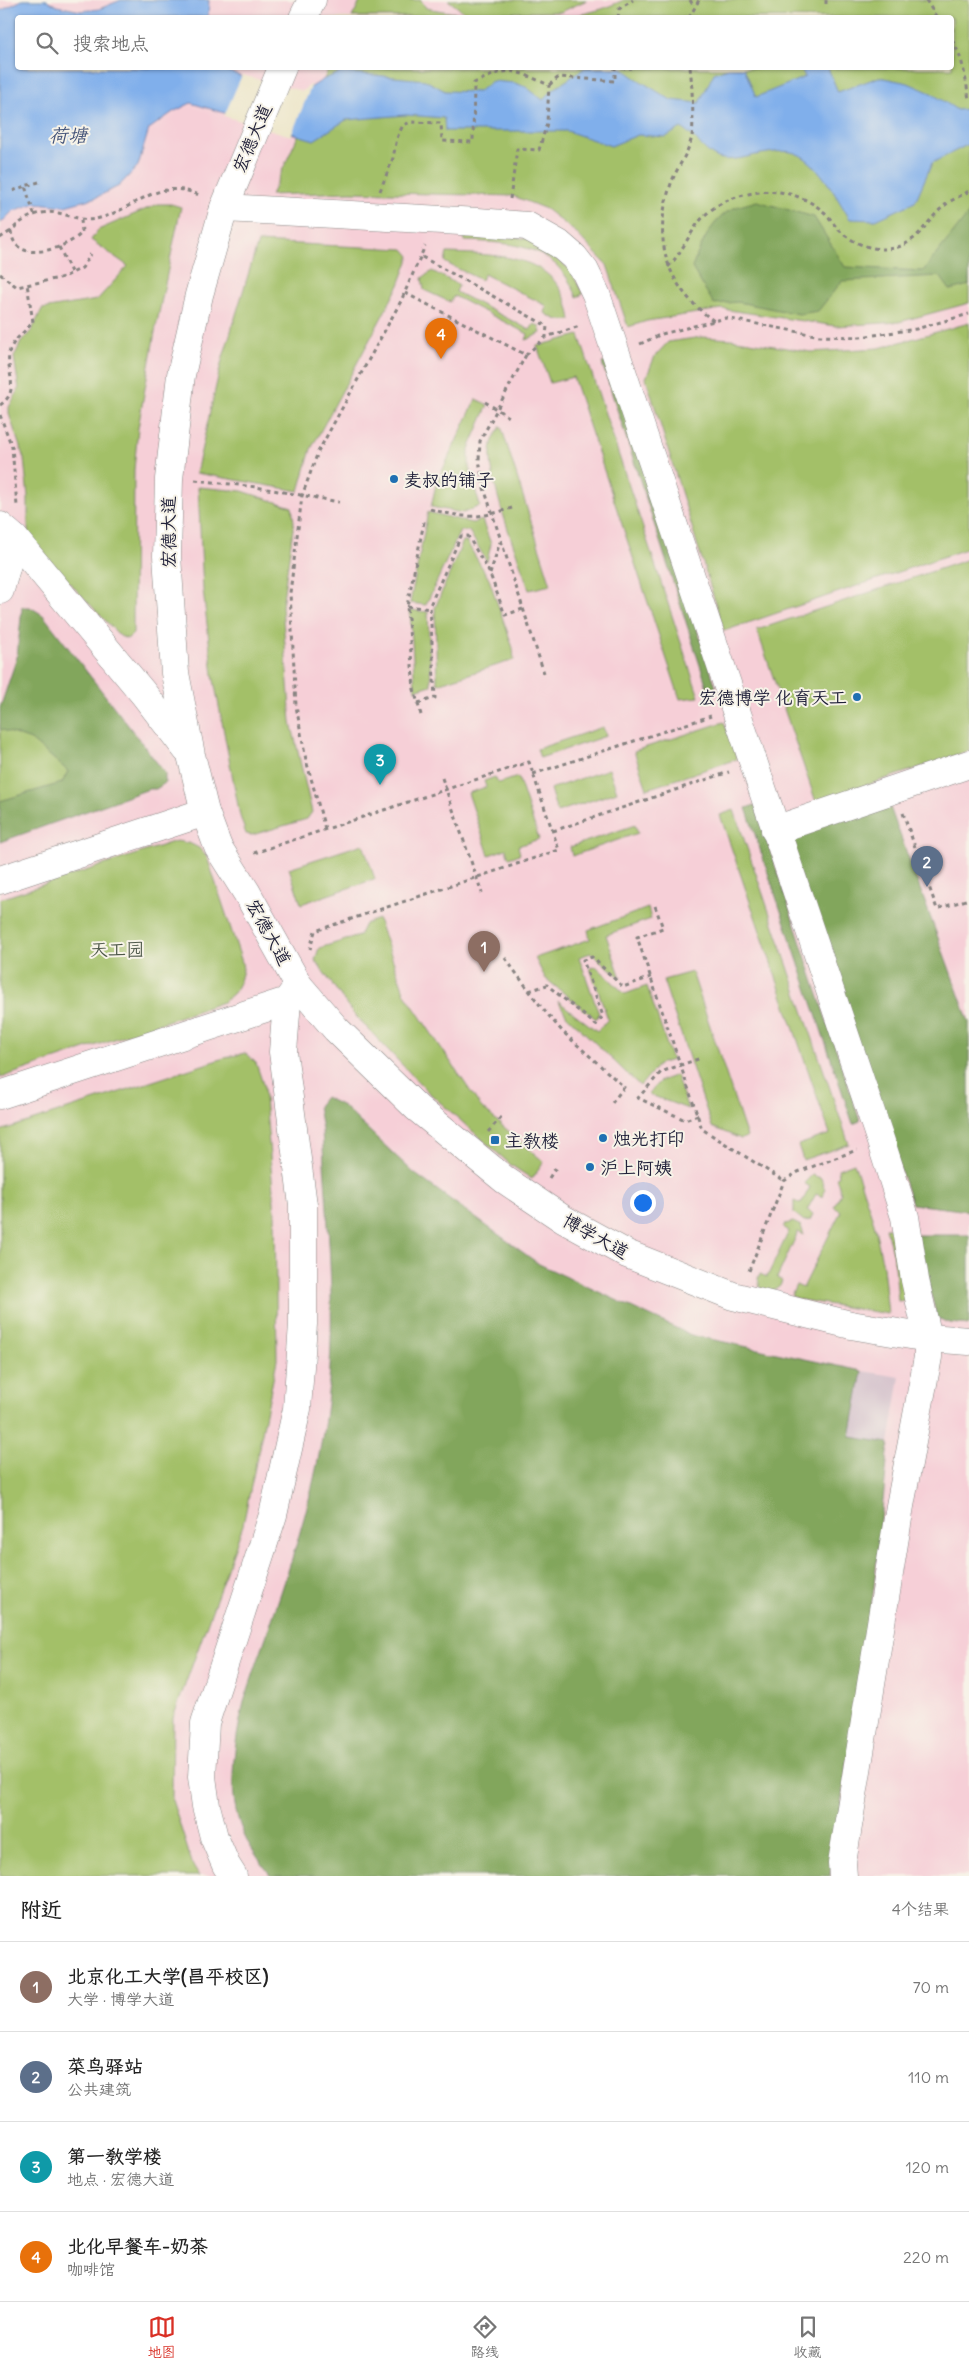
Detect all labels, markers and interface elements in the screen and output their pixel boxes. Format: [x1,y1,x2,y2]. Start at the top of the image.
search box [15,15,954,70]
icon: search [33,29,61,57]
text: 搜索地点 [73,31,149,55]
street label: 宏德大道 [227,100,277,176]
water label: 荷塘 [49,123,89,147]
pin: 4 [425,318,457,359]
place label: 麦叔的铺子 [404,468,494,491]
marker: 麦叔的铺子 [388,473,400,485]
street label: 宏德大道 [157,496,180,568]
place label: 宏德博学 化育天工 [699,686,847,709]
marker: 宏德博学 化育天工 [851,691,863,703]
pin: 3 [364,744,396,785]
pin: 2 [911,846,943,887]
street label: 宏德大道 [241,895,297,969]
pin: 1 [468,931,500,972]
park label: 天工园 [90,938,144,961]
place label: 烛光打印 [613,1127,685,1150]
place label: 主教楼 [505,1129,559,1152]
marker: 烛光打印 [597,1132,609,1144]
marker: 主教楼 [489,1134,501,1146]
place label: 沪上阿姨 [600,1156,672,1179]
marker: 沪上阿姨 [584,1161,596,1173]
your location [630,1190,656,1216]
street label: 博学大道 [559,1208,633,1264]
text: 附近 [20,1896,62,1923]
text: 4个结果 [892,1899,949,1919]
text: 北京化工大学(昌平校区) [67,1964,269,1988]
text: 1 [33,1977,39,1997]
text: 70 m [913,1977,949,1997]
text: 大学 · 博学大道 [67,1989,174,2009]
text: 菜鸟驿站 [67,2054,143,2078]
text: 2 [32,2067,40,2087]
text: 110 m [908,2067,949,2087]
text: 公共建筑 [67,2079,131,2099]
text: 第一教学楼 [67,2144,162,2168]
text: 3 [31,2157,41,2177]
text: 120 m [906,2157,949,2177]
text: 地点 · 宏德大道 [67,2169,174,2189]
text: 北化早餐车-奶茶 [67,2234,208,2258]
text: 4 [31,2247,41,2267]
text: 220 m [903,2247,949,2267]
text: 咖啡馆 [67,2259,115,2279]
tab: 地图 [148,2313,176,2361]
tab: 路线 [471,2313,499,2361]
tab: 收藏 [794,2313,822,2361]

